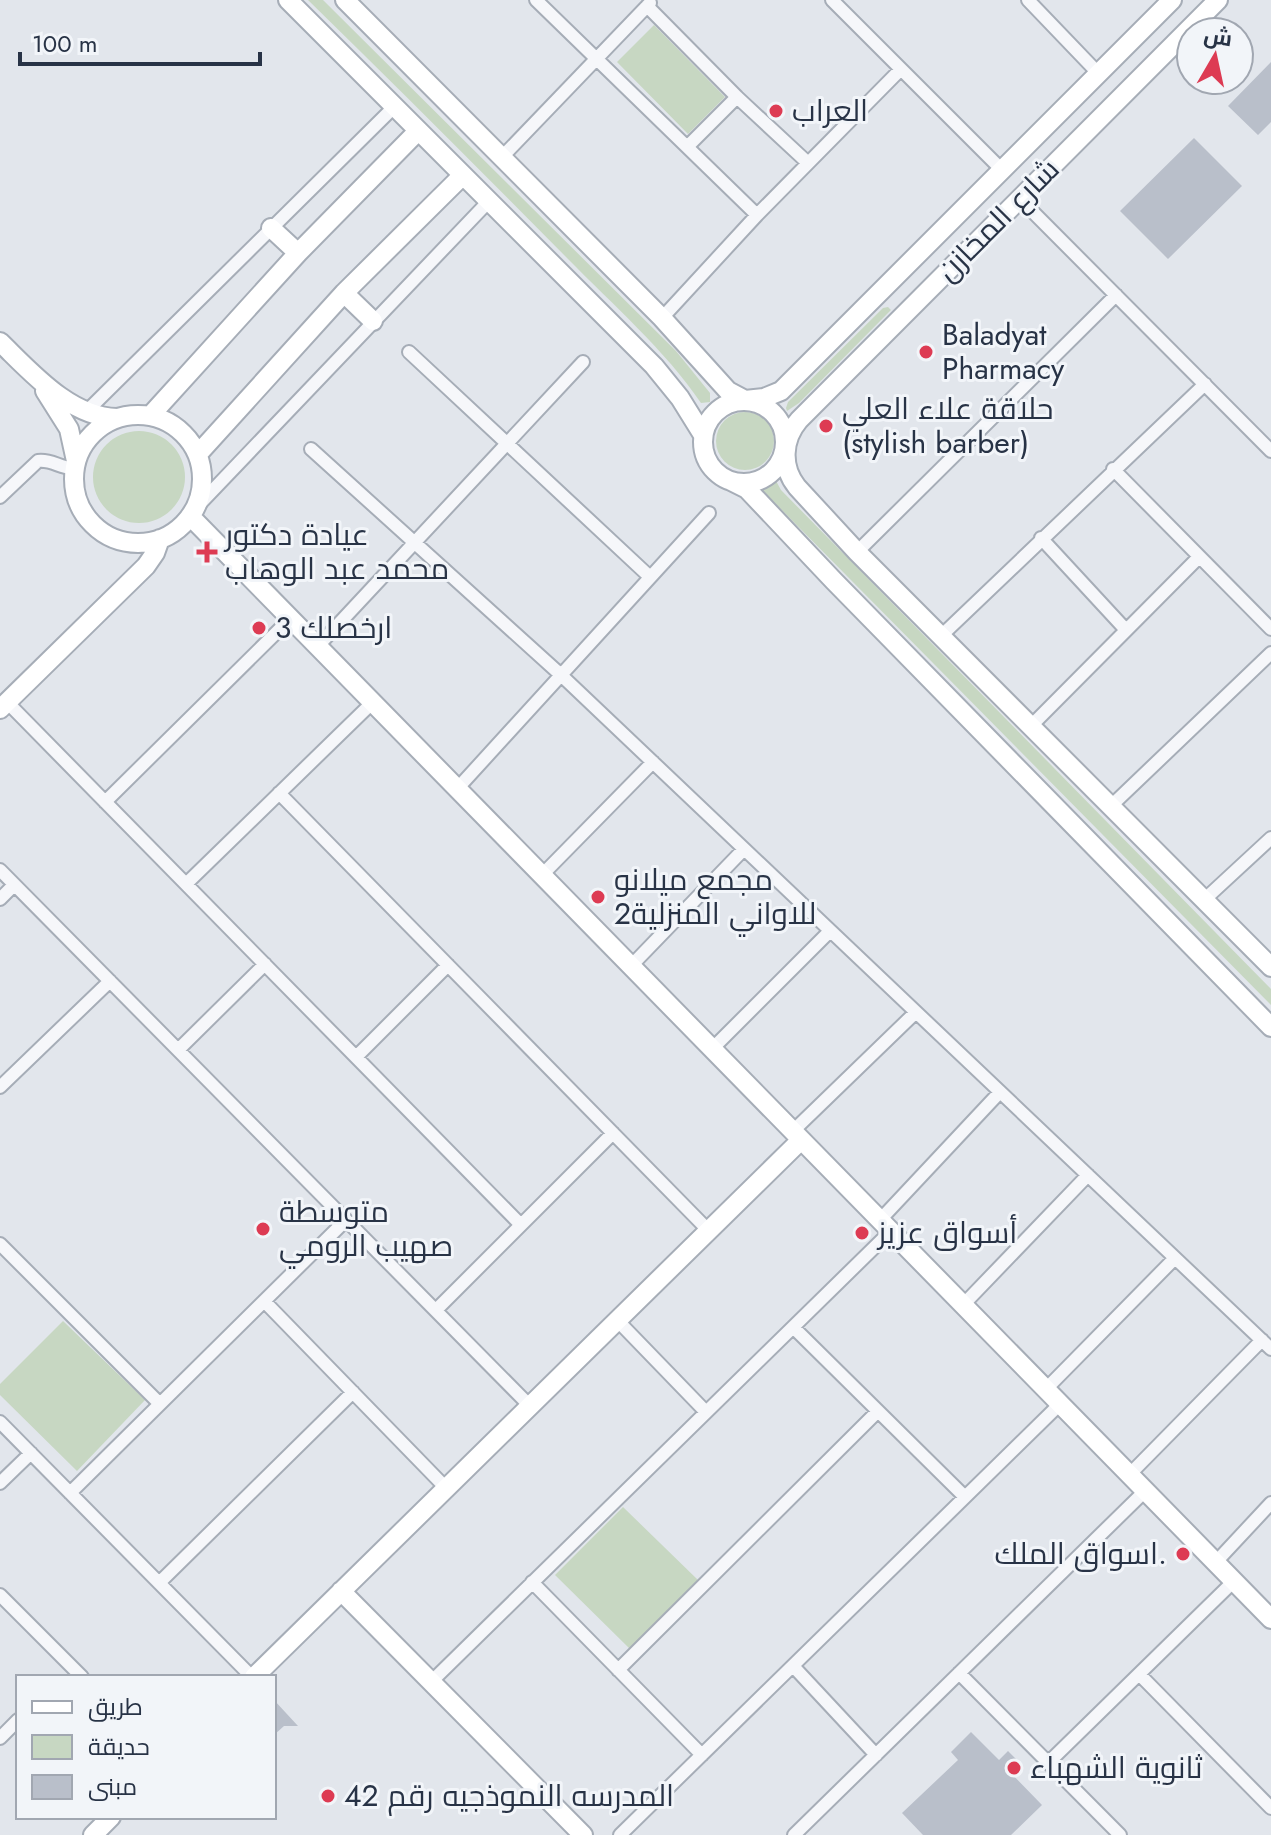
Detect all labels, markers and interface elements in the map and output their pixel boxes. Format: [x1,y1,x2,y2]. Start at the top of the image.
scale bar [20,16,260,66]
north arrow [1175,16,1255,96]
text: ش [1202,18,1235,54]
text: 100 m [32,26,98,61]
place label: العراب [792,89,868,132]
marker: العراب [767,102,785,120]
street label: شارع المخازن [926,148,1069,291]
place label: Baladyat Pharmacy [942,313,1065,390]
marker: Baladyat Pharmacy [917,343,935,361]
place label: حلاقة علاء العلي (stylish barber) [842,387,1054,464]
marker: حلاقة علاء العلي (stylish barber) [817,417,835,435]
place label: عيادة دكتور محمد عبد الوهاب [223,513,449,590]
marker: عيادة دكتور محمد عبد الوهاب [196,541,218,563]
place label: ارخصلك 3 [275,606,392,649]
marker: ارخصلك 3 [250,619,268,637]
place label: مجمع ميلانو للاواني المنزلية2 [614,858,816,937]
marker: مجمع ميلانو للاواني المنزلية2 [589,888,607,906]
place label: متوسطة صهيب الرومي [279,1190,453,1269]
place label: أسواق عزيز [876,1211,1017,1254]
marker: متوسطة صهيب الرومي [254,1220,272,1238]
marker: أسواق عزيز [853,1224,871,1242]
place label: اسواق الملك. [995,1532,1167,1575]
marker: اسواق الملك. [1174,1545,1192,1563]
legend [16,1675,276,1819]
text: طريق [88,1689,143,1724]
text: حديقة [88,1729,150,1764]
place label: ثانوية الشهباء [1030,1746,1202,1789]
marker: ثانوية الشهباء [1005,1759,1023,1777]
text: مبنى [88,1769,137,1804]
place label: المدرسه النموذجيه رقم 42 [344,1774,674,1817]
marker: المدرسه النموذجيه رقم 42 [319,1787,337,1805]

